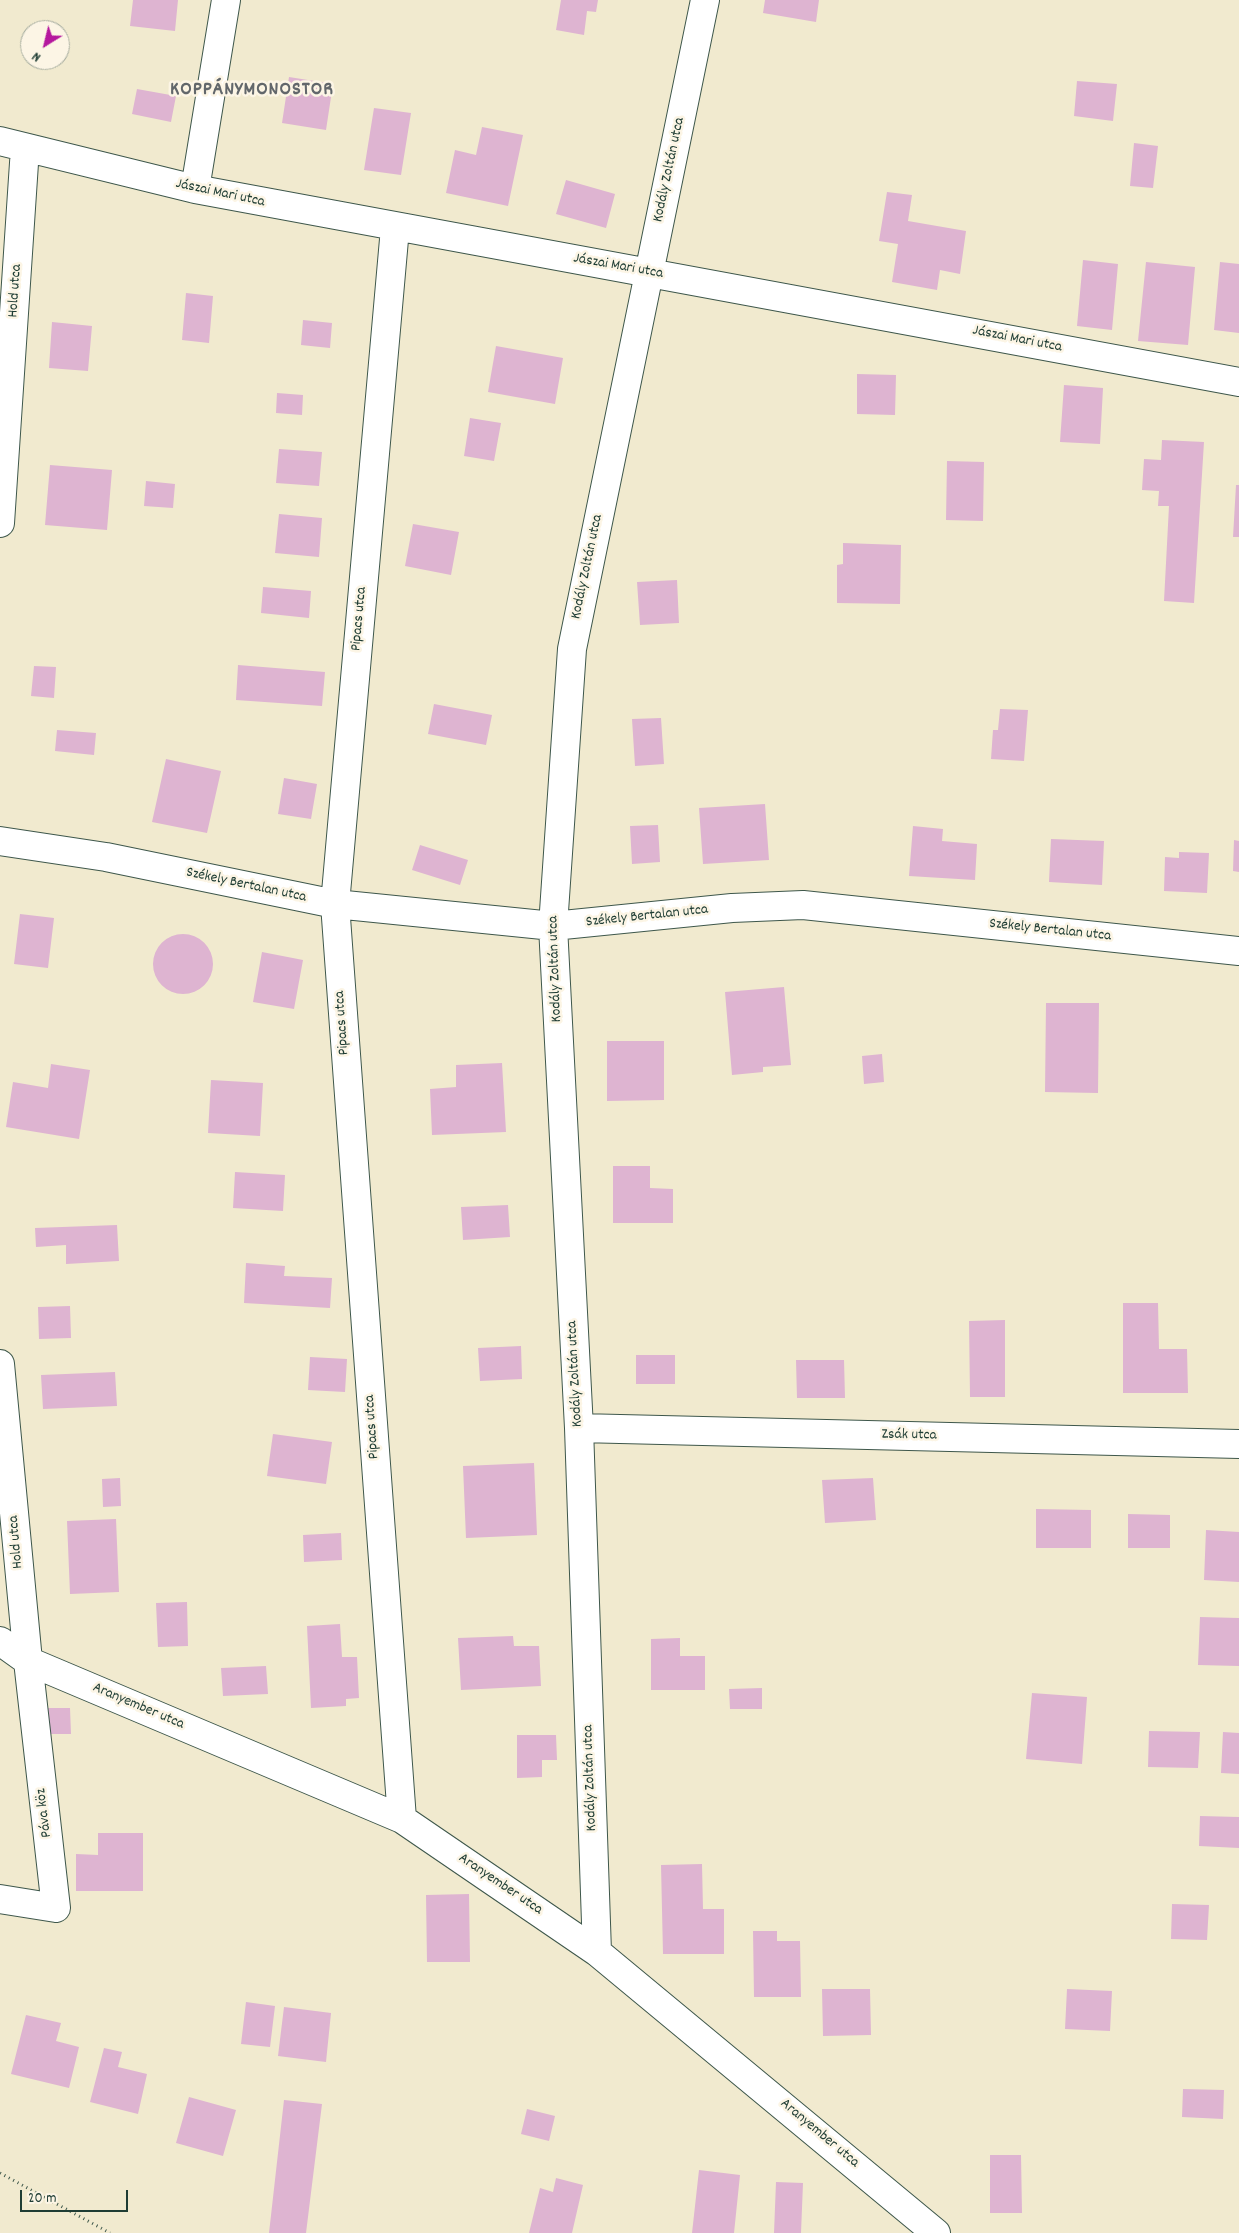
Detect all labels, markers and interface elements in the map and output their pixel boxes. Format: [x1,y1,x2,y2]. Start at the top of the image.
north arrow [20,20,70,70]
text: N [28,46,45,66]
district label: KOPPÁNYMONOSTOR [168,79,336,103]
street label: Kodály Zoltán utca [650,116,690,224]
street label: Jászai Mari utca [174,176,266,212]
street label: Jászai Mari utca [572,250,664,284]
street label: Hold utca [5,264,27,318]
street label: Jászai Mari utca [971,323,1063,357]
street label: Kodály Zoltán utca [568,513,608,621]
street label: Pipacs utca [348,586,372,652]
street label: Székely Bertalan utca [184,864,308,908]
street label: Székely Bertalan utca [585,902,709,932]
street label: Kodály Zoltán utca [545,915,567,1023]
street label: Székely Bertalan utca [988,916,1112,946]
street label: Pipacs utca [332,990,354,1056]
street label: Kodály Zoltán utca [564,1320,588,1428]
street label: Pipacs utca [362,1394,384,1460]
street label: Zsák utca [881,1427,937,1445]
street label: Hold utca [6,1515,28,1569]
street label: Aranyember utca [89,1680,187,1734]
street label: Kodály Zoltán utca [580,1724,602,1832]
street label: Páva köz [33,1787,57,1839]
street label: Aranyember utca [454,1850,546,1920]
street label: Aranyember utca [776,2096,862,2172]
scale bar [22,2180,130,2212]
text: 20 m [28,2188,56,2210]

